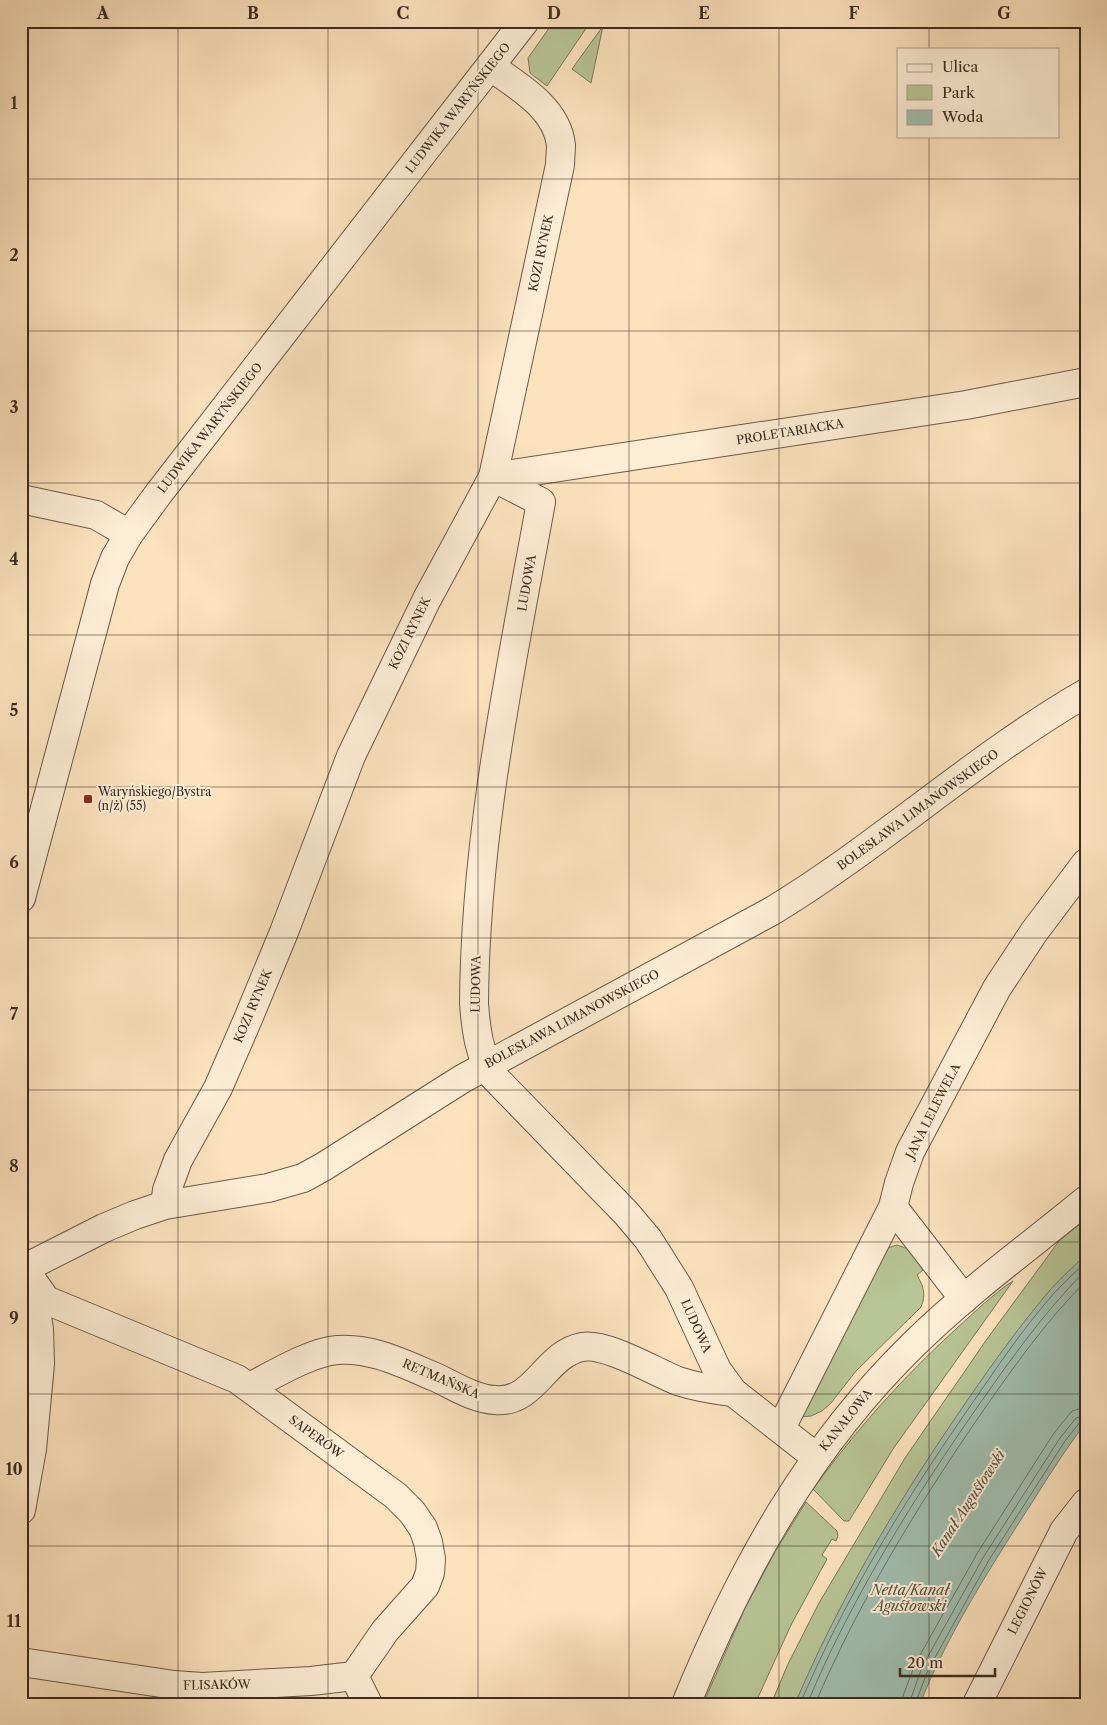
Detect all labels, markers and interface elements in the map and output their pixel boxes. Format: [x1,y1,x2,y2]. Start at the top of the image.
text: A [96,3,110,23]
text: B [247,3,259,23]
text: C [397,3,409,23]
text: D [547,3,561,23]
text: E [698,3,710,23]
text: F [849,3,860,23]
text: G [997,3,1011,23]
street label: LUDWIKA WARYŃSKIEGO [401,39,513,176]
legend [897,48,1060,138]
text: Ulica [942,57,978,76]
text: Park [942,83,976,102]
text: 1 [10,93,18,113]
text: Woda [941,107,983,126]
street label: KOZI RYNEK [525,212,556,293]
text: 2 [9,245,19,265]
street label: LUDWIKA WARYŃSKIEGO [153,359,265,496]
text: 3 [9,397,19,417]
street label: PROLETARIACKA [735,415,846,447]
text: 4 [9,549,19,569]
street label: LUDOWA [514,552,539,613]
street label: KOZI RYNEK [386,594,434,671]
text: 5 [10,700,19,720]
street label: BOLESŁAWA LIMANOWSKIEGO [834,746,1001,873]
place label: Waryńskiego/Bystra (n/ż) (55) [97,784,212,813]
marker: Waryńskiego/Bystra (n/ż) (55) [82,793,94,805]
text: 6 [9,852,19,872]
street label: LUDOWA [467,954,484,1013]
street label: KOZI RYNEK [230,966,275,1045]
street label: BOLESŁAWA LIMANOWSKIEGO [482,966,662,1071]
text: 7 [10,1004,19,1024]
street label: JANA LELEWELA [901,1060,964,1163]
text: 8 [9,1156,19,1176]
street label: LUDOWA [678,1296,715,1356]
text: 9 [9,1308,19,1328]
street label: RETMAŃSKA [400,1355,483,1402]
street label: KANAŁOWA [816,1385,876,1454]
street label: SAPERÓW [286,1411,348,1462]
water label: Kanał Augustowski [926,1445,1010,1560]
text: 10 [5,1459,23,1479]
street label: LEGIONÓW [1003,1564,1051,1637]
water label: Netta/Kanał Agustowski [870,1581,951,1615]
text: 11 [7,1611,22,1631]
scale bar [900,1645,994,1677]
text: 20 m [907,1653,943,1672]
street label: FLISAKÓW [183,1675,252,1693]

